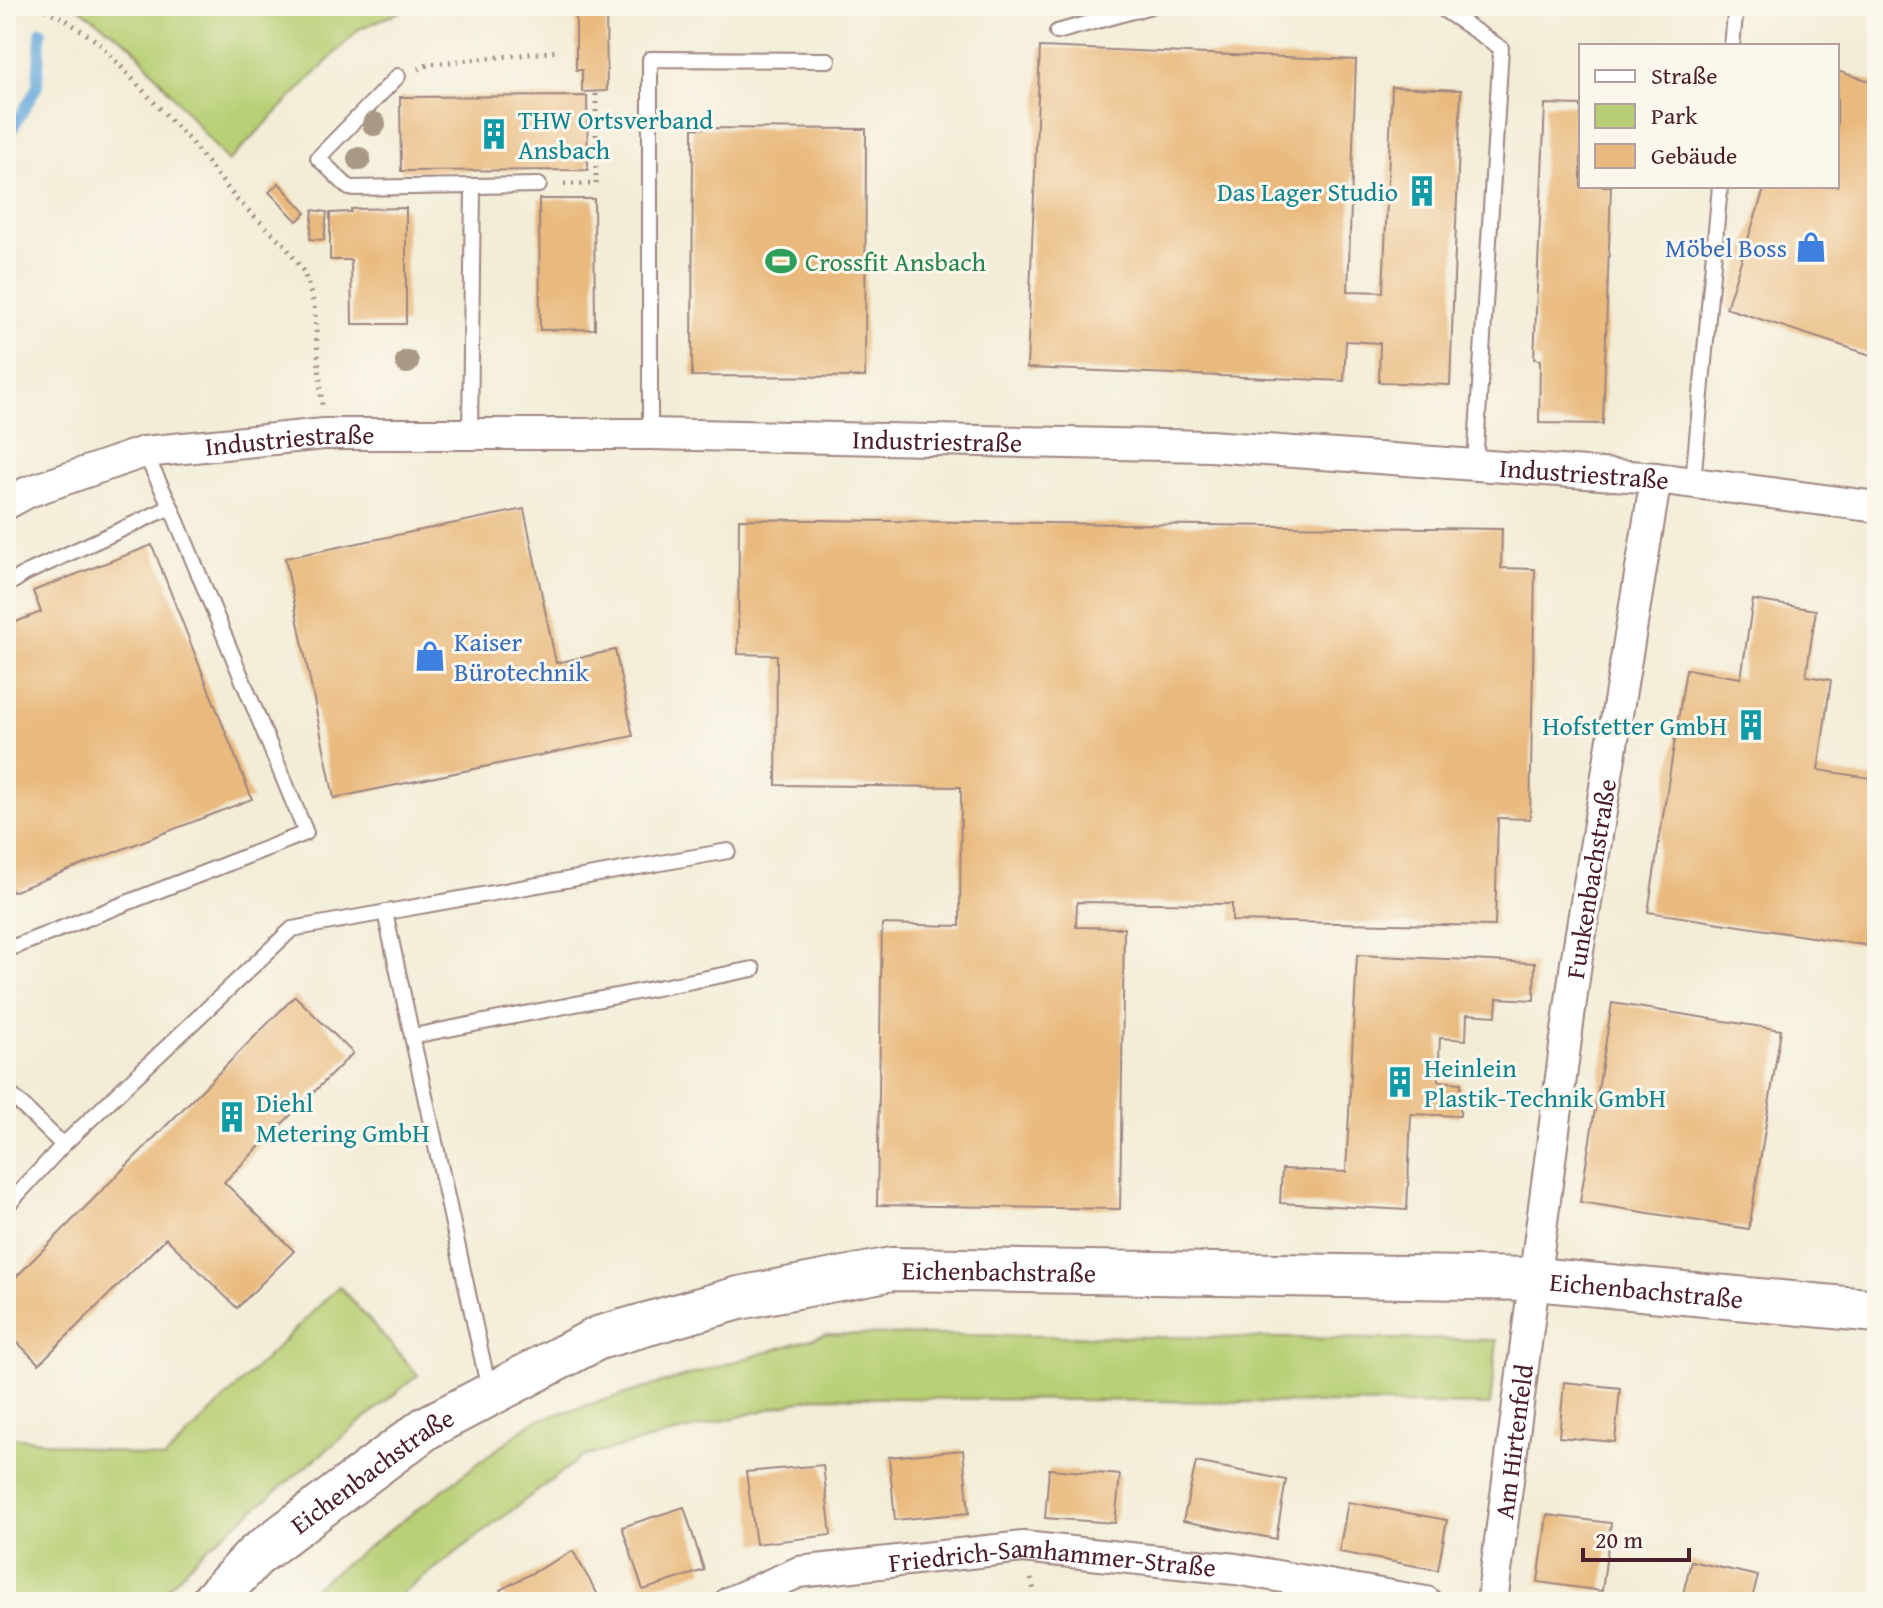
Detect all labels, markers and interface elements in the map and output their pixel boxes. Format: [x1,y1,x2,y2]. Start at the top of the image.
legend [1579,44,1839,188]
text: Straße [1651,58,1718,93]
text: Park [1651,98,1698,133]
place label: THW Ortsverband Ansbach [518,100,713,169]
building icon: THW Ortsverband Ansbach [477,117,511,151]
text: Gebäude [1651,138,1737,173]
place label: Das Lager Studio [1217,172,1398,211]
building icon: Das Lager Studio [1405,174,1439,208]
place label: Möbel Boss [1665,228,1787,267]
shop icon: Möbel Boss [1794,230,1828,264]
place label: Crossfit Ansbach [805,242,986,281]
sports icon: Crossfit Ansbach [764,244,798,278]
street label: Industriestraße [203,415,374,465]
street label: Industriestraße [852,419,1023,461]
street label: Industriestraße [1498,447,1672,499]
place label: Kaiser Bürotechnik [454,622,589,691]
shop icon: Kaiser Bürotechnik [413,639,447,673]
place label: Hofstetter GmbH [1542,706,1727,745]
building icon: Hofstetter GmbH [1734,708,1768,742]
street label: Funkenbachstraße [1555,776,1626,981]
place label: Heinlein Plastik-Technik GmbH [1424,1048,1666,1117]
building icon: Heinlein Plastik-Technik GmbH [1383,1065,1417,1099]
place label: Diehl Metering GmbH [256,1083,429,1152]
building icon: Diehl Metering GmbH [215,1100,249,1134]
street label: Eichenbachstraße [902,1250,1096,1292]
street label: Eichenbachstraße [1548,1261,1745,1318]
street label: Am Hirtenfeld [1484,1361,1543,1521]
street label: Eichenbachstraße [282,1397,460,1543]
scale bar [1583,1512,1689,1562]
text: 20 m [1595,1522,1643,1557]
street label: Friedrich-Samhammer-Straße [886,1528,1218,1586]

